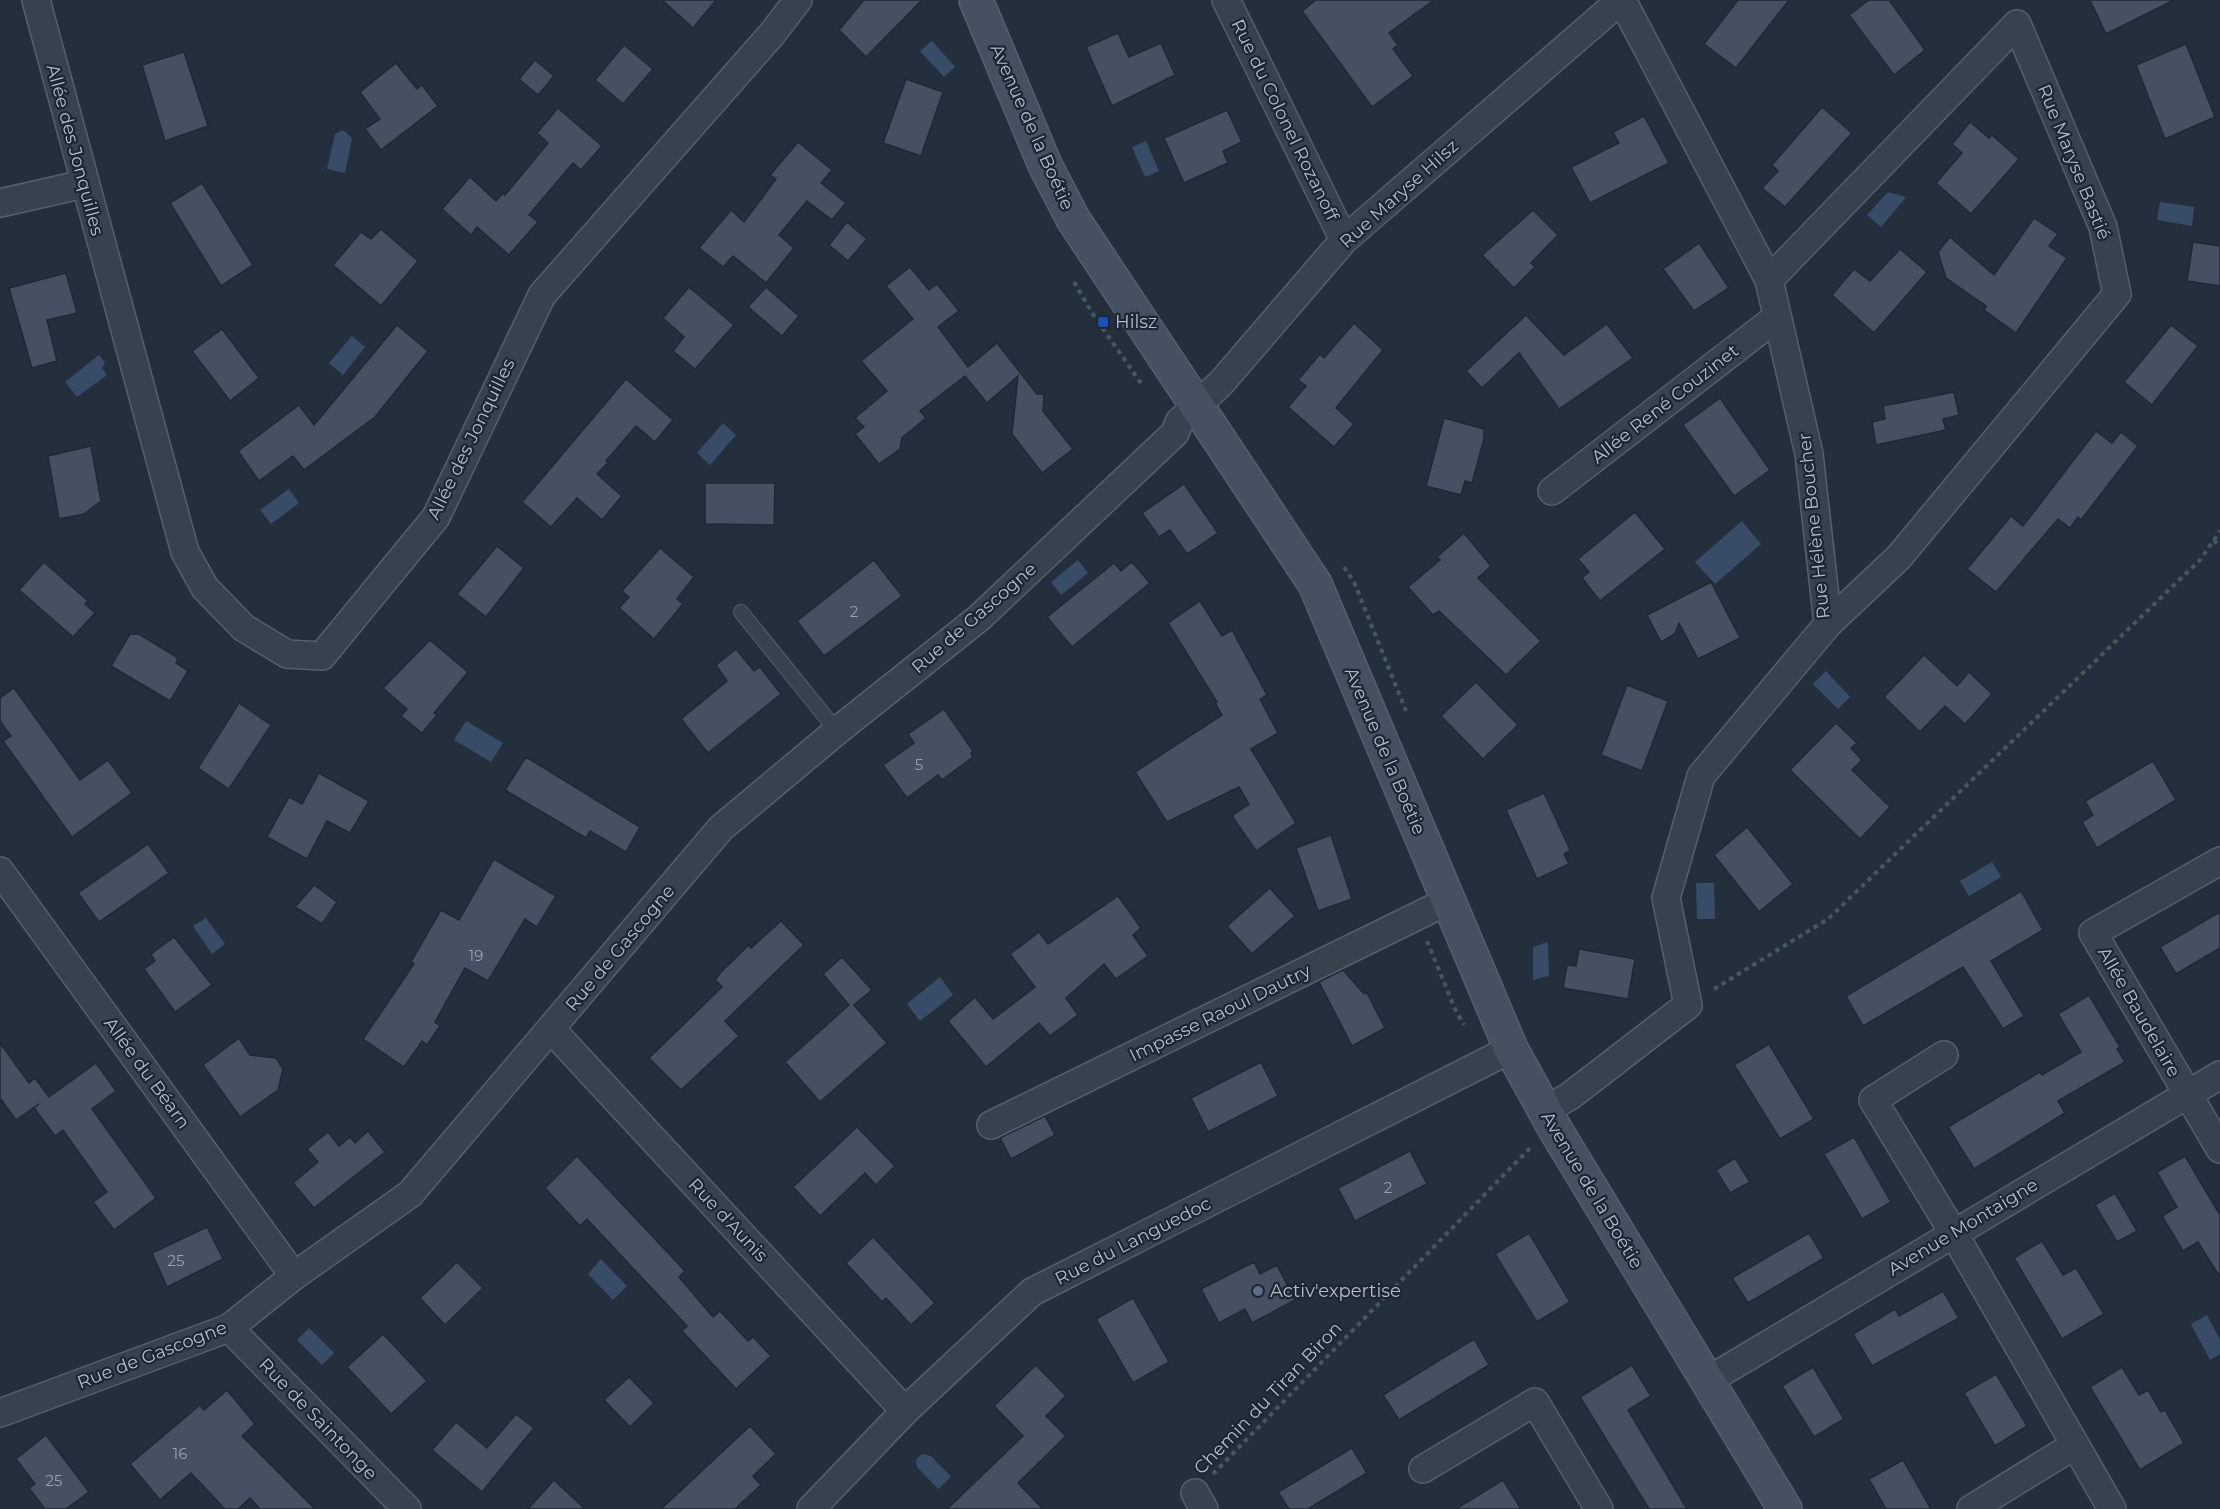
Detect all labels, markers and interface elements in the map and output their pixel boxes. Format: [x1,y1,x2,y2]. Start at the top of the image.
street label: Rue du Colonel Rozanoff [1227,16,1344,225]
street label: Avenue de la Boétie [985,41,1079,214]
street label: Allée des Jonquilles [42,62,109,238]
street label: Rue Maryse Bastié [2033,81,2115,243]
street label: Rue Maryse Hilsz [1335,135,1463,253]
place label: Hilsz [1115,311,1157,333]
marker: Hilsz [1096,315,1110,329]
street label: Allée René Couzinet [1587,340,1743,468]
street label: Allée des Jonquilles [422,355,520,523]
street label: Rue Hélène Boucher [1793,432,1835,620]
street label: Rue de Gascogne [907,558,1041,678]
house number: 2 [850,602,858,621]
street label: Avenue de la Boétie [1340,664,1430,838]
house number: 5 [915,755,923,774]
street label: Rue de Gascogne [561,880,679,1016]
street label: Allée Baudelaire [2093,943,2185,1081]
house number: 19 [469,946,483,965]
street label: Impasse Raoul Dautry [1126,959,1314,1066]
street label: Allée du Béarn [99,1013,195,1133]
street label: Avenue de la Boétie [1536,1107,1648,1273]
street label: Avenue Montaigne [1884,1173,2042,1280]
street label: Rue d'Aunis [684,1174,772,1267]
house number: 2 [1384,1178,1392,1197]
street label: Rue du Languedoc [1051,1192,1215,1290]
house number: 25 [167,1251,185,1270]
place label: Activ'expertise [1270,1280,1401,1302]
marker: Activ'expertise [1251,1284,1265,1298]
street label: Rue de Gascogne [74,1316,230,1394]
street label: Chemin du Tiran Biron [1189,1317,1347,1479]
street label: Rue de Saintonge [254,1354,382,1485]
house number: 16 [173,1444,187,1463]
house number: 25 [45,1471,63,1490]

